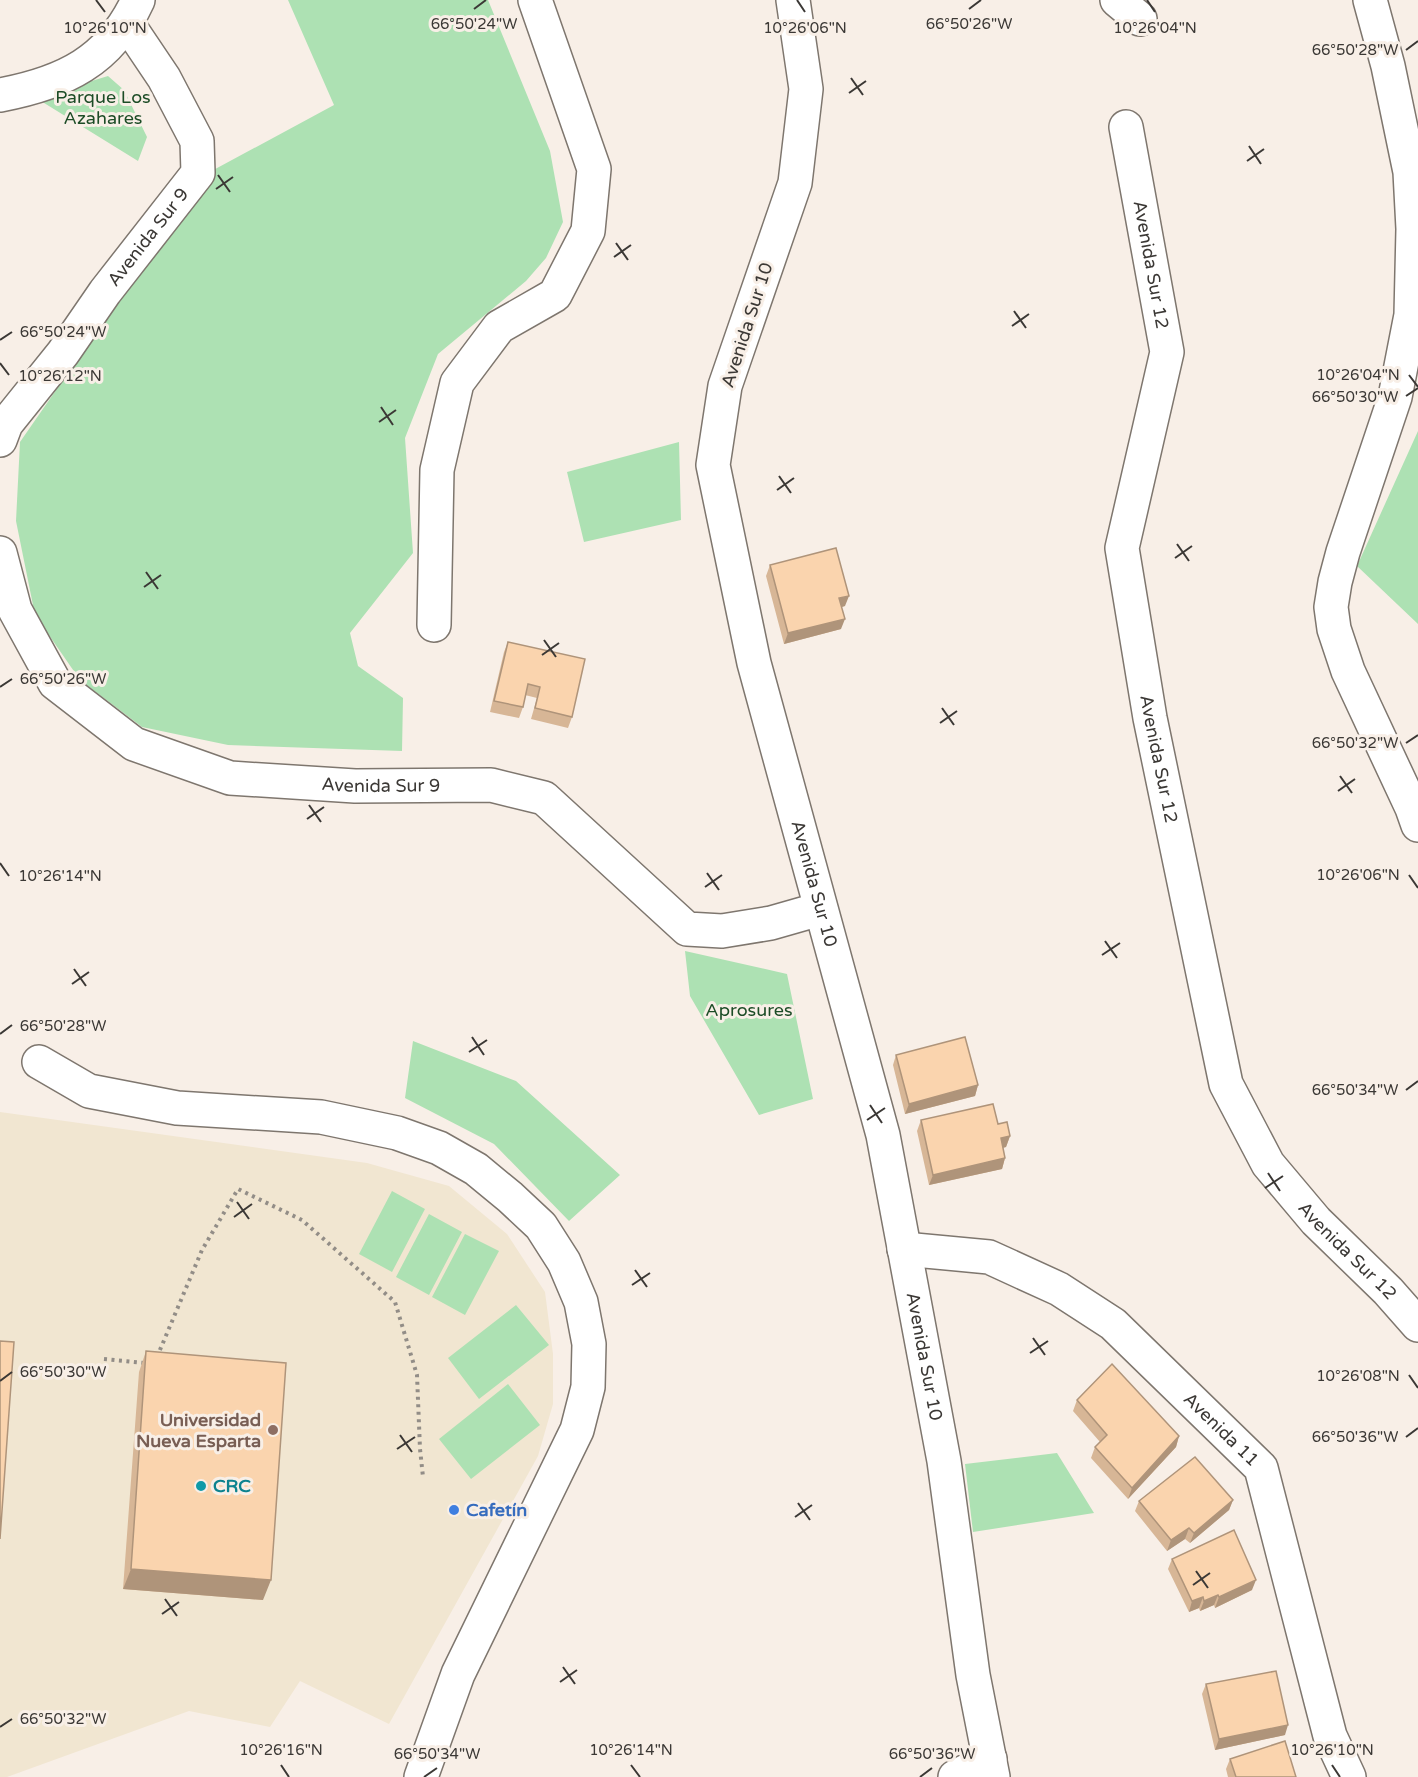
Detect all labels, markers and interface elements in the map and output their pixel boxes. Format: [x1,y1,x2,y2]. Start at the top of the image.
text: 66°50'24"W [431,15,517,33]
text: 66°50'26"W [926,15,1012,33]
text: 10°26'10"N [63,19,147,37]
text: 10°26'06"N [763,19,847,37]
text: 10°26'04"N [1113,19,1197,37]
text: 66°50'28"W [1312,41,1398,59]
park label: Parque Los Azahares [55,86,151,129]
street label: Avenida Sur 9 [103,183,193,291]
street label: Avenida Sur 12 [1129,199,1174,331]
street label: Avenida Sur 10 [716,260,778,390]
text: 66°50'24"W [20,323,106,341]
text: 10°26'04"N [1316,366,1400,384]
text: 10°26'12"N [18,367,102,385]
text: 66°50'30"W [1312,388,1398,406]
text: 66°50'26"W [20,670,106,688]
street label: Avenida Sur 12 [1135,693,1183,825]
text: 66°50'32"W [1312,734,1398,752]
street label: Avenida Sur 9 [321,773,440,797]
street label: Avenida Sur 10 [786,818,842,949]
text: 10°26'06"N [1316,866,1400,884]
text: 10°26'14"N [18,867,102,885]
park label: Aprosures [705,999,793,1021]
text: 66°50'28"W [20,1017,106,1035]
text: 66°50'34"W [1312,1081,1398,1099]
street label: Avenida Sur 12 [1294,1197,1401,1304]
street label: Avenida Sur 10 [902,1290,947,1422]
text: 66°50'30"W [20,1363,106,1381]
text: 10°26'08"N [1316,1367,1400,1385]
street label: Avenida 11 [1179,1388,1264,1471]
place label: Universidad Nueva Esparta [136,1409,261,1452]
marker: Universidad Nueva Esparta [266,1423,280,1437]
text: 66°50'36"W [1312,1428,1398,1446]
place label: CRC [213,1475,251,1497]
marker: CRC [194,1479,208,1493]
place label: Cafetín [466,1499,527,1521]
marker: Cafetín [447,1503,461,1517]
text: 66°50'32"W [20,1710,106,1728]
text: 10°26'16"N [239,1741,323,1759]
text: 10°26'14"N [589,1741,673,1759]
text: 10°26'10"N [1290,1741,1374,1759]
text: 66°50'34"W [394,1745,480,1763]
text: 66°50'36"W [889,1745,975,1763]

